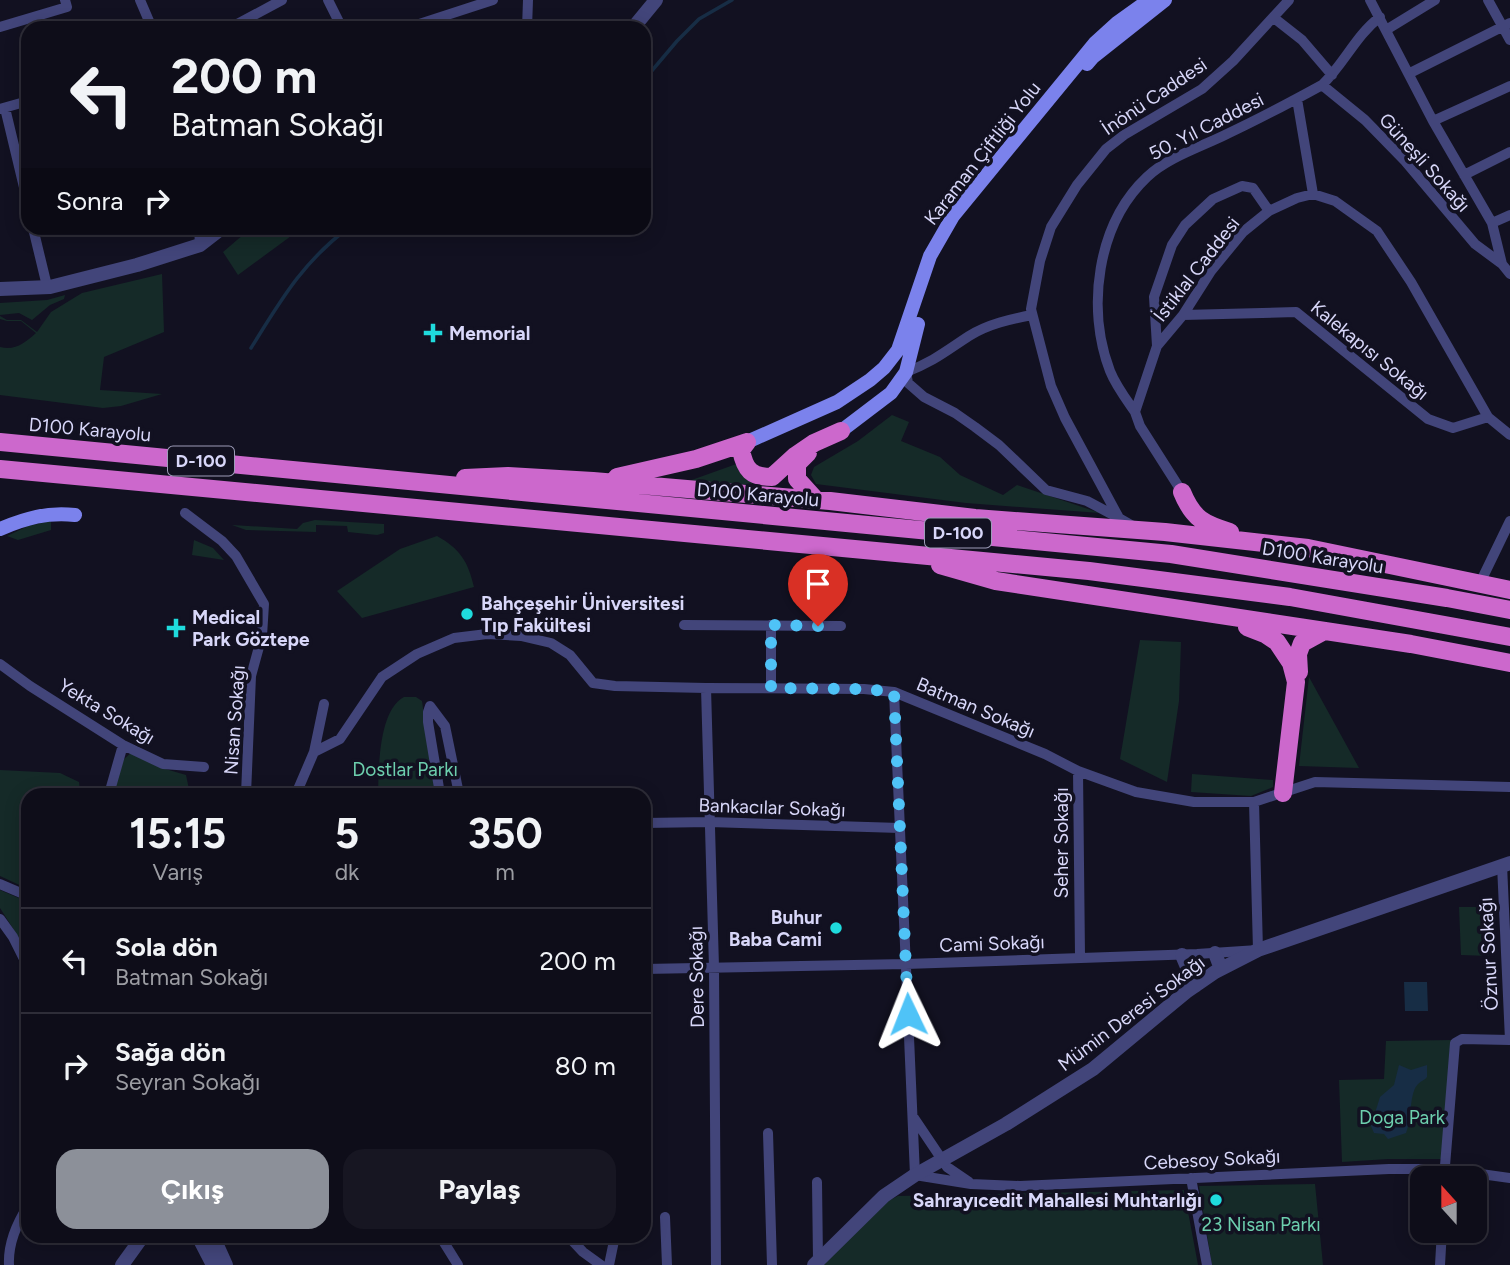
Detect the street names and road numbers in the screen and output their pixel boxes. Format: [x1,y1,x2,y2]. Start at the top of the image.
street label: İnönü Caddesi [1097,53,1211,140]
street label: Karaman Çiftliği Yolu [919,77,1046,230]
street label: 50. Yıl Caddesi [1145,88,1267,165]
street label: Güneşli Sokağı [1374,108,1475,217]
street label: İstiklal Caddesi [1148,212,1245,326]
street label: Kalekapısı Sokağı [1306,296,1433,405]
street label: D100 Karayolu [28,413,152,446]
road number: D-100 [168,447,234,476]
street label: D100 Karayolu [696,478,820,511]
road number: D-100 [925,518,991,548]
street label: D100 Karayolu [1261,537,1385,578]
street label: Nisan Sokağı [219,664,250,776]
street label: Batman Sokağı [913,672,1039,743]
street label: Yekta Sokağı [54,674,159,749]
street label: Seher Sokağı [1050,787,1073,899]
street label: Bankacılar Sokağı [698,793,846,822]
street label: Öznur Sokağı [1474,897,1503,1011]
street label: Dere Sokağı [684,926,709,1028]
street label: Cami Sokağı [939,930,1045,957]
street label: Mümin Deresi Sokağı [1053,951,1209,1076]
street label: Cebesoy Sokağı [1143,1144,1281,1175]

